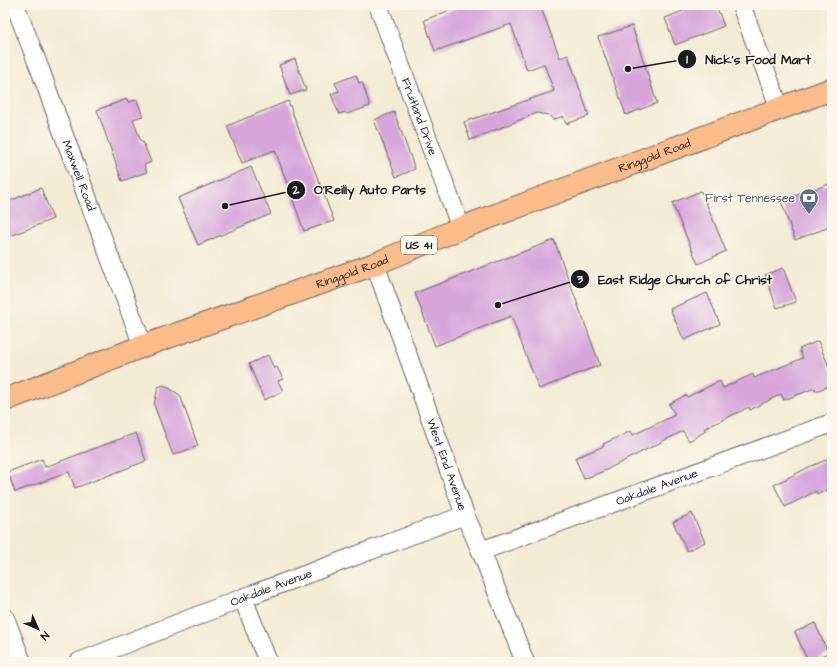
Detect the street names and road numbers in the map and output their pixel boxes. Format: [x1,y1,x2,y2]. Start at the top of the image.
street label: Fruitland Drive [397,75,442,158]
street label: Ringgold Road [616,134,693,177]
street label: Maxwell Road [58,138,100,213]
road number: US 41 [401,236,437,254]
street label: Ringgold Road [313,251,391,293]
street label: West End Avenue [423,416,471,513]
street label: Oakdale Avenue [613,464,700,510]
street label: Oakdale Avenue [228,564,315,611]

